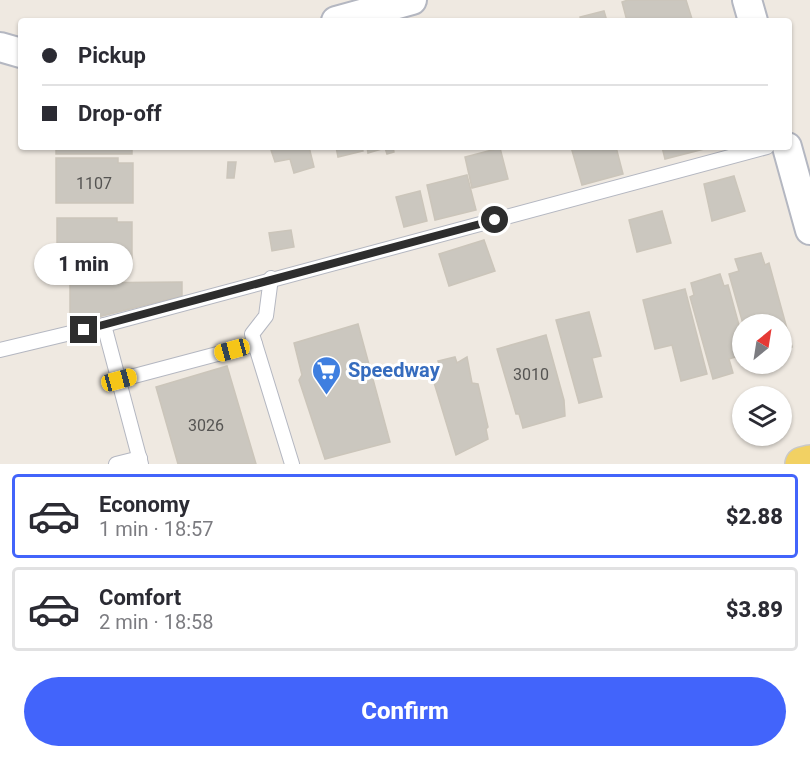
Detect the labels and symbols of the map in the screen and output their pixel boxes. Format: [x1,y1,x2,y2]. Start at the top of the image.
house number: 1107 [76,174,112,193]
route start [481,206,508,233]
callout: 1 min [34,243,134,285]
north arrow [732,314,792,374]
route end [70,316,97,343]
car [212,337,252,363]
supermarket icon: Speedway [311,354,343,396]
place label: Speedway [348,358,441,382]
house number: 3010 [513,365,549,384]
car [99,367,139,393]
house number: 3026 [188,416,224,435]

